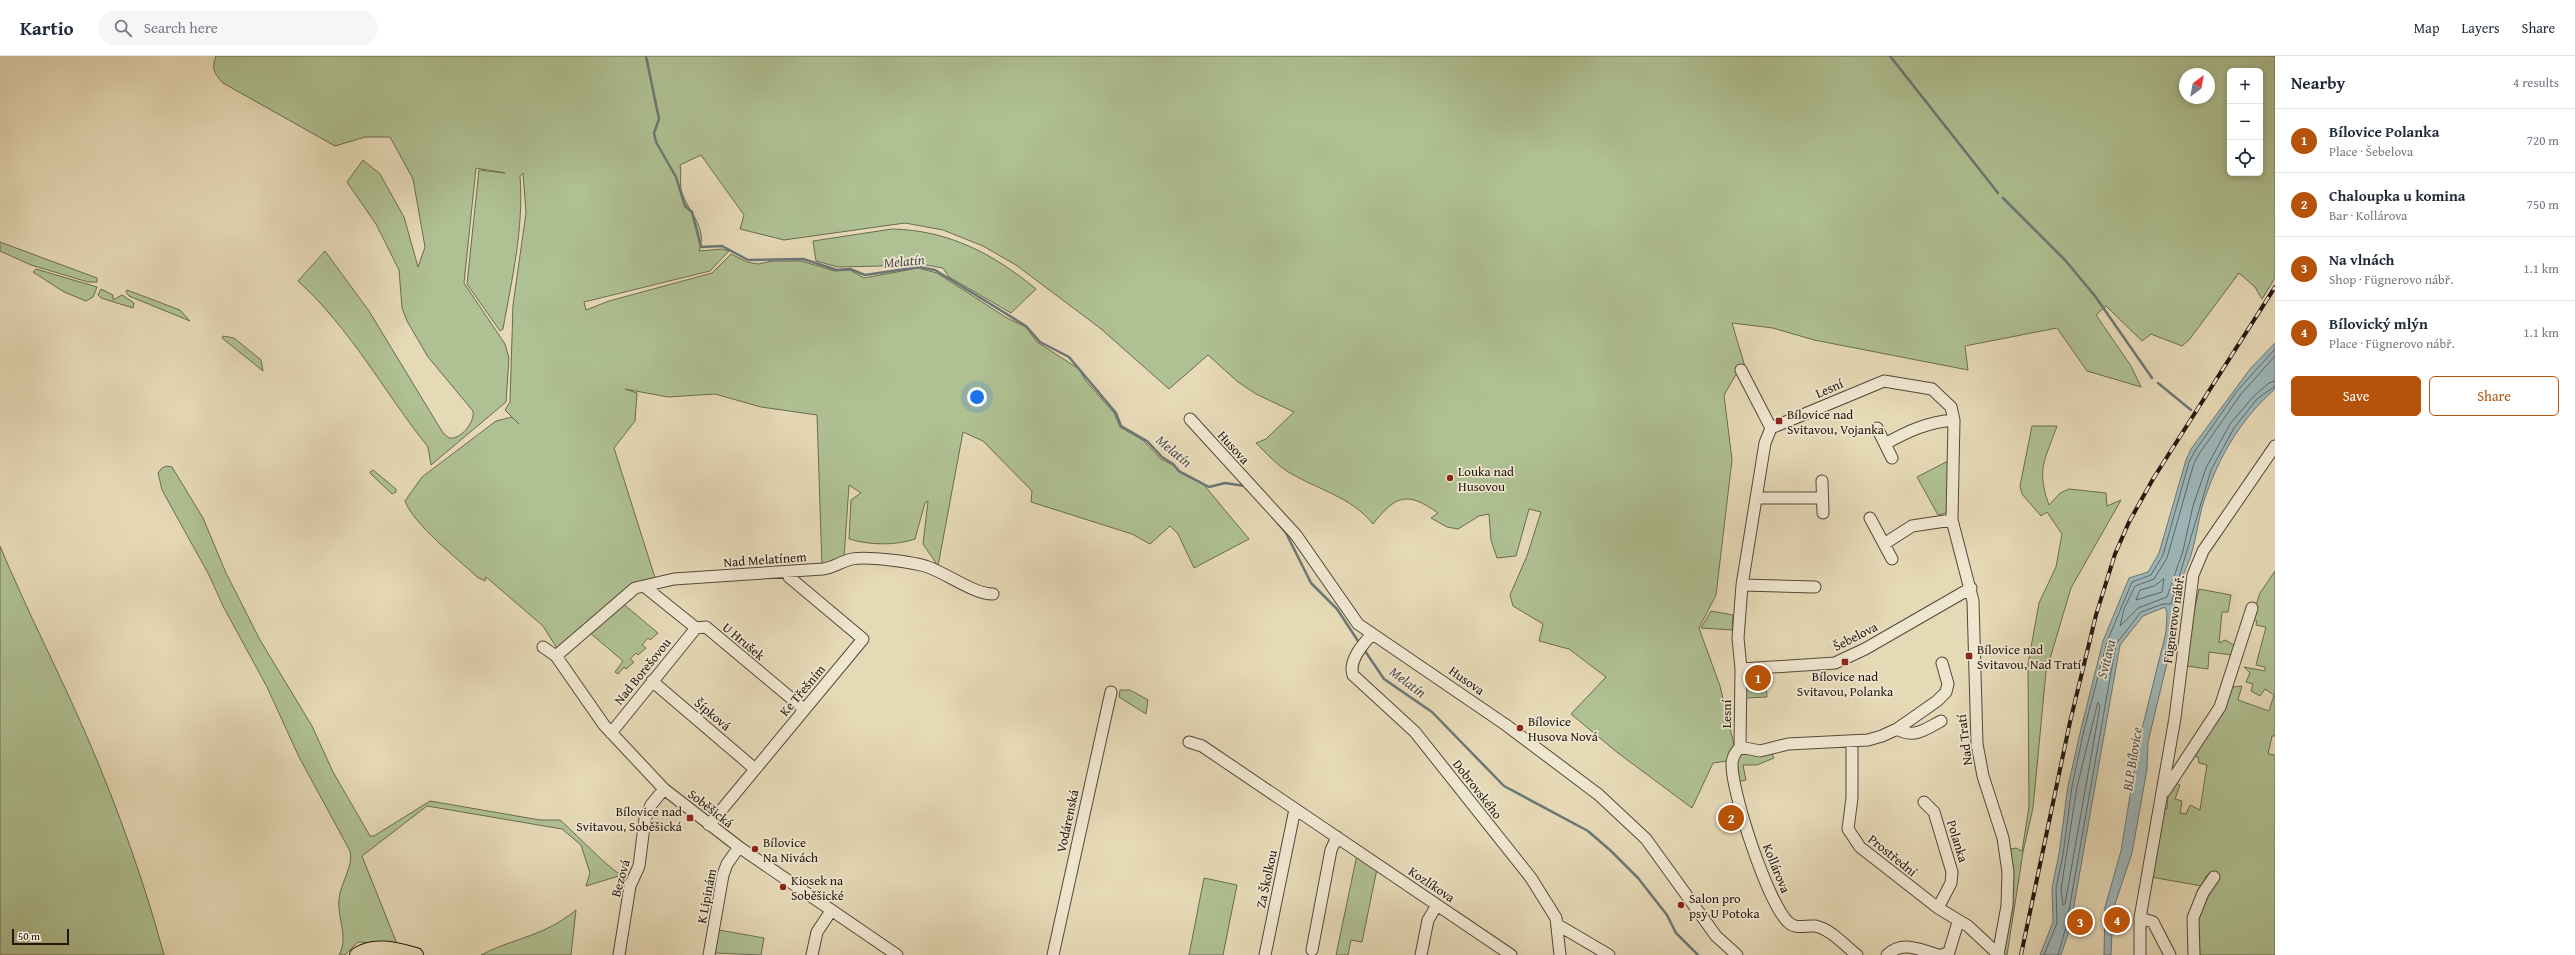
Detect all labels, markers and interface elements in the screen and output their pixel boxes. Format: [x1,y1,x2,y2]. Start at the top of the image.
search box [98,10,378,46]
text: Kartio [20,14,74,42]
icon: search [112,17,134,39]
text: Search here [144,17,218,38]
text: Map [2414,18,2440,38]
text: Layers [2462,18,2500,38]
text: Share [2522,18,2555,38]
north arrow [2179,68,2215,104]
map controls [2227,68,2263,176]
button: + [2227,68,2263,104]
text: Nearby [2291,70,2345,95]
text: 4 results [2513,73,2559,92]
button: − [2227,104,2263,140]
text: Bílovice Polanka [2329,121,2439,142]
text: 1 [2301,131,2307,150]
text: 720 m [2527,131,2559,150]
button: locate [2227,140,2263,176]
text: Place · Šebelova [2329,142,2413,161]
text: Chaloupka u komina [2329,185,2466,206]
text: 2 [2301,195,2307,214]
text: 750 m [2527,195,2559,214]
text: Bar · Kollárova [2329,206,2407,225]
water label: Melatín [883,249,925,273]
text: Na vlnách [2329,249,2394,270]
text: 3 [2301,259,2307,278]
text: 1.1 km [2523,259,2559,278]
text: Shop · Fügnerovo nábř. [2329,270,2453,289]
text: Bílovický mlýn [2329,313,2428,334]
text: 4 [2301,323,2307,342]
text: 1.1 km [2523,323,2559,342]
text: Place · Fügnerovo nábř. [2329,334,2455,353]
street label: Lesní [1812,374,1846,403]
button: Save [2291,376,2421,416]
button: Share [2429,376,2559,416]
your location [967,387,987,407]
place label: Bílovice nad Svitavou, Vojanka [1787,405,1885,439]
marker: Bílovice nad Svitavou, Vojanka [1774,416,1784,426]
street label: Husova [1213,426,1254,469]
water label: Melatín [1152,430,1196,472]
place label: Louka nad Husovou [1458,462,1514,496]
marker: Louka nad Husovou [1445,473,1455,483]
street label: Nad Melatínem [723,547,808,572]
street label: Fügnerovo nábř. [2158,574,2189,665]
street label: Šebelova [1830,617,1882,656]
street label: U Hrušek [718,618,769,665]
street label: Nad Borešovou [609,634,675,709]
water label: Svitava [2091,637,2121,681]
place label: Bílovice nad Svitavou, Nad Tratí [1977,640,2082,674]
marker: Bílovice nad Svitavou, Nad Tratí [1964,651,1974,661]
marker: Bílovice nad Svitavou, Polanka [1840,657,1850,667]
street label: Ke Třešním [775,660,830,720]
street label: Husova [1445,661,1489,700]
water label: Melatín [1386,662,1430,702]
pin: 1 [1745,663,1771,693]
place label: Bílovice nad Svitavou, Polanka [1797,667,1894,701]
street label: Šípková [690,693,736,736]
street label: Lesní [1717,699,1736,728]
place label: Bílovice Husova Nová [1528,712,1599,746]
street label: Nad Tratí [1952,713,1977,767]
marker: Bílovice Husova Nová [1515,723,1525,733]
water label: BLP Bílovice [2117,725,2147,793]
street label: Dobrovského [1448,755,1507,823]
street label: Soběšická [684,785,738,833]
street label: Vodárenská [1052,787,1084,854]
place label: Bílovice nad Svitavou, Soběšická [576,802,683,836]
pin: 2 [1718,803,1744,833]
marker: Bílovice nad Svitavou, Soběšická [685,813,695,823]
street label: Polanka [1942,818,1973,866]
street label: Prostřední [1864,830,1921,881]
place label: Bílovice Na Nivách [763,833,819,867]
street label: Kollárova [1758,841,1795,896]
marker: Bílovice Na Nivách [750,844,760,854]
street label: Za Školkou [1251,848,1282,910]
street label: Bezová [606,856,635,899]
street label: Kozlíkova [1405,862,1459,907]
street label: K Lipinám [692,867,721,925]
place label: Kiosek na Soběšické [791,871,844,905]
marker: Kiosek na Soběšické [778,882,788,892]
place label: Salon pro psy U Potoka [1689,889,1760,923]
marker: Salon pro psy U Potoka [1676,900,1686,910]
pin: 4 [2104,905,2130,935]
pin: 3 [2067,907,2093,937]
scale bar [12,927,69,946]
text: 50 m [18,928,40,944]

